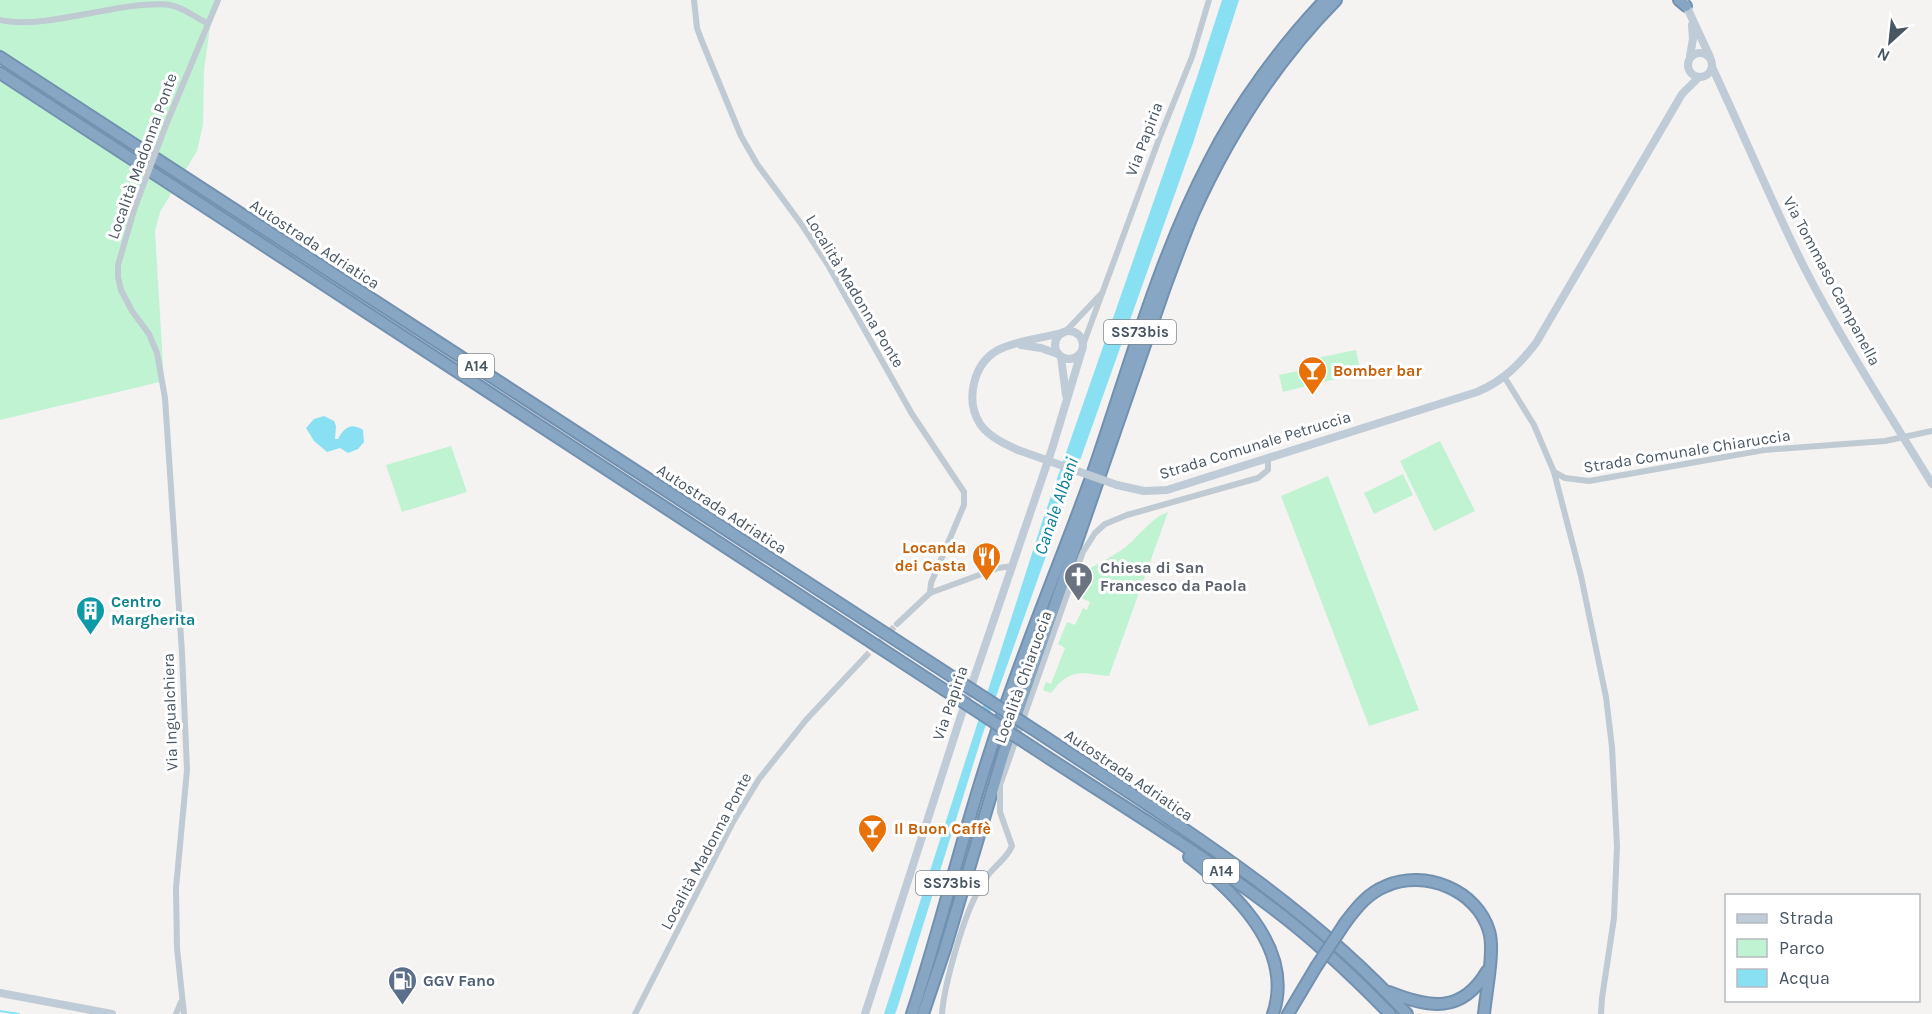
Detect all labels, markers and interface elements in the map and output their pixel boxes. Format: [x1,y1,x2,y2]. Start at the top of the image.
north arrow [1860,12,1920,72]
text: N [1874,44,1893,66]
street label: Località Madonna Ponte [103,70,181,242]
street label: Via Papiria [1121,99,1167,179]
street label: Via Tommaso Campanella [1779,193,1885,369]
street label: Autostrada Adriatica [247,195,383,293]
street label: Località Madonna Ponte [802,211,908,371]
road number: SS73bis [1104,320,1176,344]
road number: A14 [458,354,494,378]
bar icon: Bomber bar [1296,354,1328,396]
place label: Bomber bar [1333,361,1422,380]
street label: Strada Comunale Petruccia [1157,407,1353,483]
street label: Strada Comunale Chiaruccia [1582,425,1792,477]
water label: Canale Albani [1029,454,1083,558]
street label: Autostrada Adriatica [654,460,790,558]
place label: Locanda dei Casta [895,538,966,575]
restaurant icon: Locanda dei Casta [971,540,1003,582]
place label: Chiesa di San Francesco da Paola [1100,558,1247,595]
church icon: Chiesa di San Francesco da Paola [1063,560,1095,602]
place label: Centro Margherita [111,592,195,629]
building icon: Centro Margherita [74,594,106,636]
street label: Località Chiaruccia [990,608,1056,746]
street label: Via Ingualchiera [158,653,182,771]
street label: Via Papiria [928,663,972,743]
street label: Autostrada Adriatica [1061,725,1197,825]
street label: Località Madonna Ponte [656,769,756,933]
bar icon: Il Buon Caffè [857,812,889,854]
place label: Il Buon Caffè [894,819,991,838]
road number: A14 [1203,859,1239,883]
road number: SS73bis [916,871,988,895]
legend [1725,894,1920,1002]
text: Strada [1779,907,1834,929]
text: Parco [1779,937,1825,959]
fuel station icon: GGV Fano [386,964,418,1006]
text: Acqua [1779,967,1830,989]
place label: GGV Fano [423,971,495,990]

